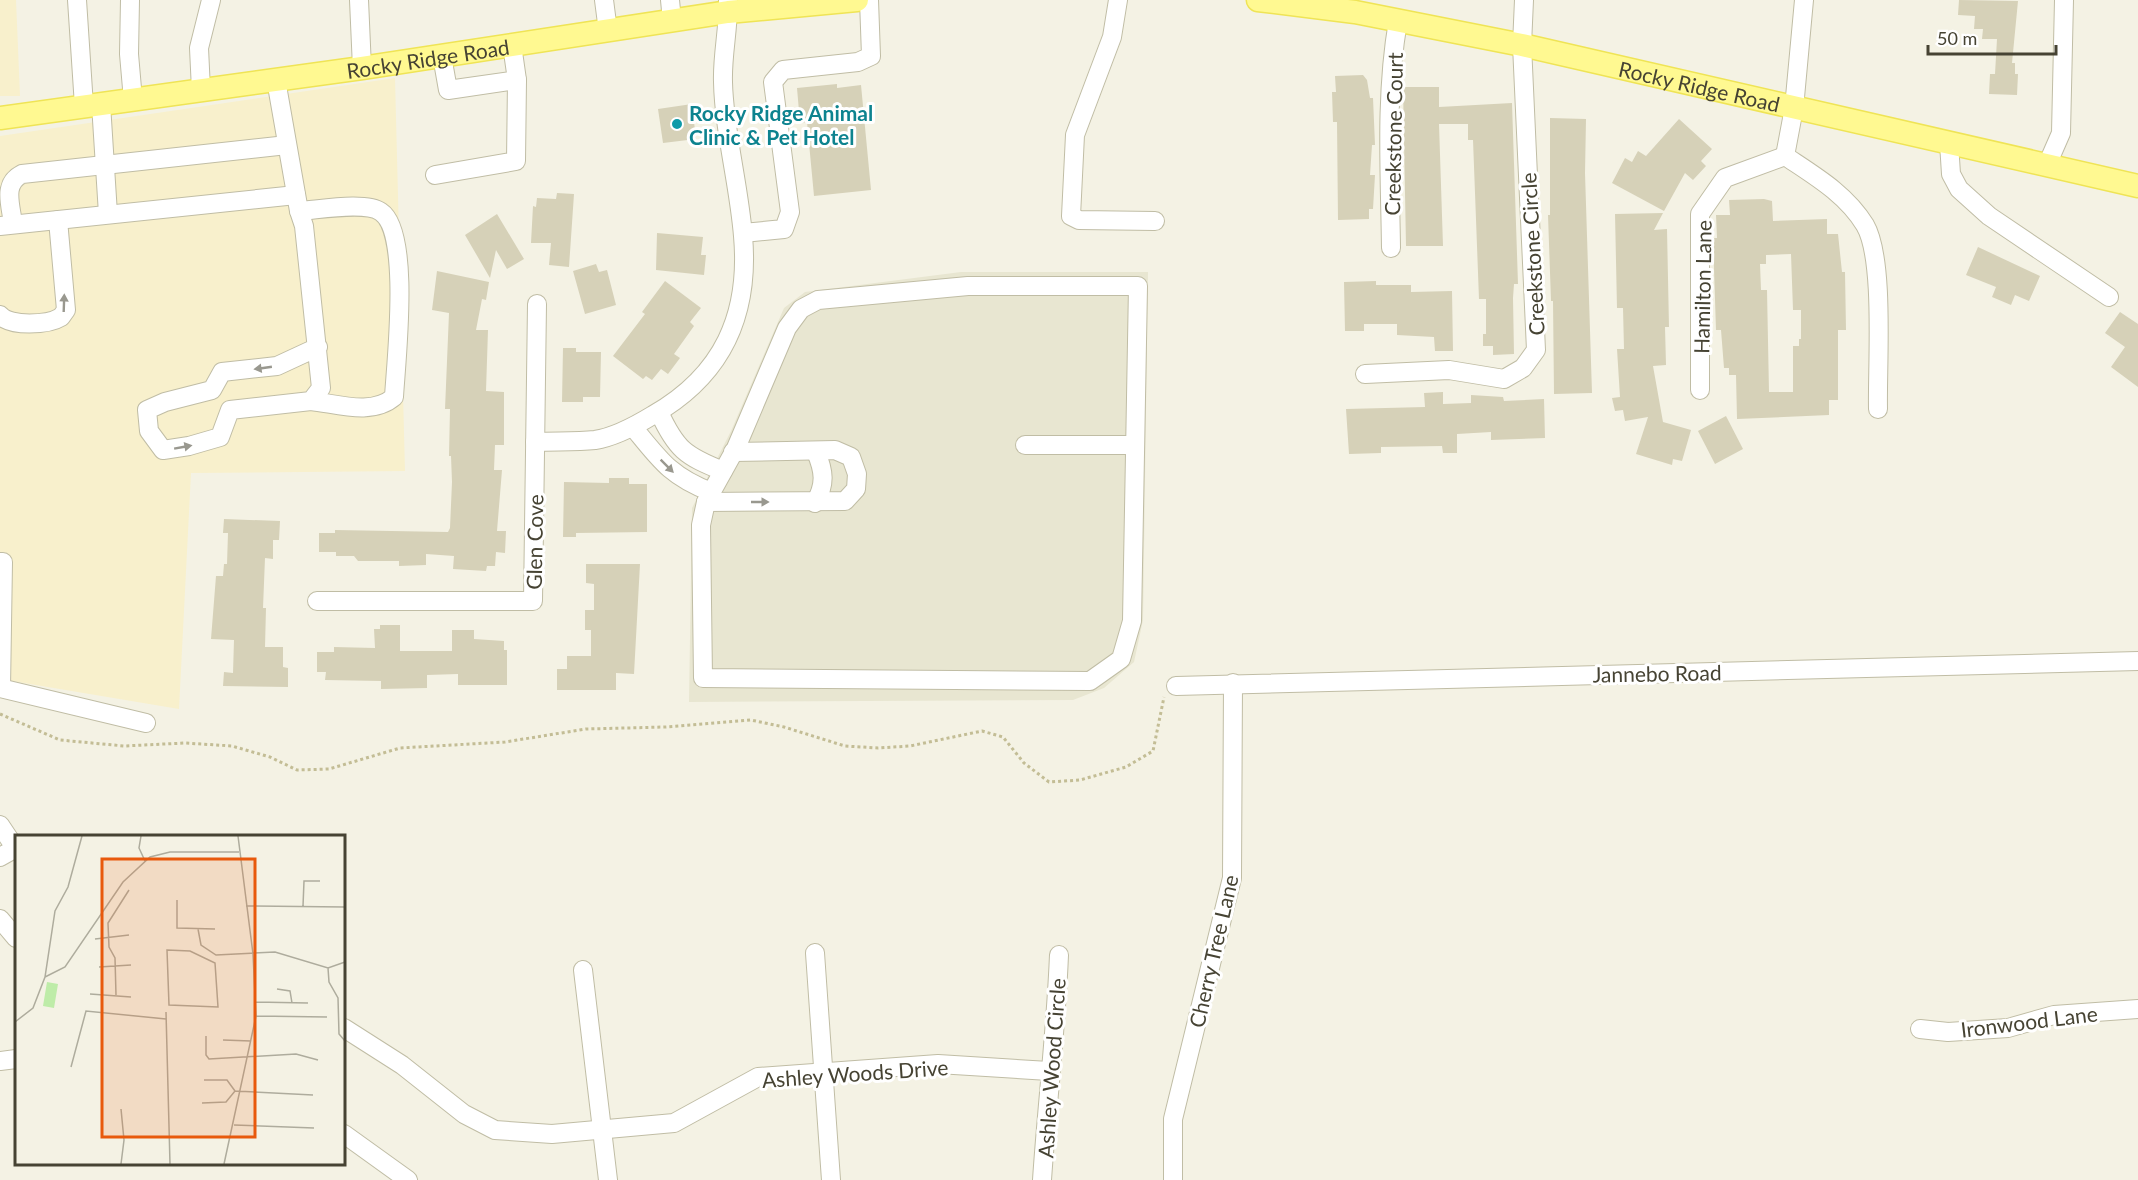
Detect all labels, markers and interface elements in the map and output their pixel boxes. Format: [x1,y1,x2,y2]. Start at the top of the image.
scale bar [1928,18,2056,56]
text: 50 m [1937,27,1977,49]
street label: Rocky Ridge Road [345,33,511,83]
street label: Creekstone Court [1379,52,1407,216]
street label: Rocky Ridge Road [1616,55,1782,116]
place label: Rocky Ridge Animal Clinic & Pet Hotel [689,100,873,149]
marker: Rocky Ridge Animal Clinic & Pet Hotel [670,117,684,131]
street label: Creekstone Circle [1515,172,1549,336]
street label: Hamilton Lane [1688,220,1716,354]
one-way arrow [59,294,68,313]
one-way arrow [254,364,273,373]
one-way arrow [174,442,193,451]
one-way arrow [660,459,675,473]
street label: Glen Cove [521,494,547,590]
one-way arrow [751,497,770,507]
street label: Jannebo Road [1592,659,1722,687]
inset map [15,835,345,1165]
street label: Cherry Tree Lane [1183,872,1243,1030]
street label: Ashley Wood Circle [1032,977,1070,1159]
street label: Ironwood Lane [1959,1000,2099,1042]
street label: Ashley Woods Drive [761,1054,949,1092]

